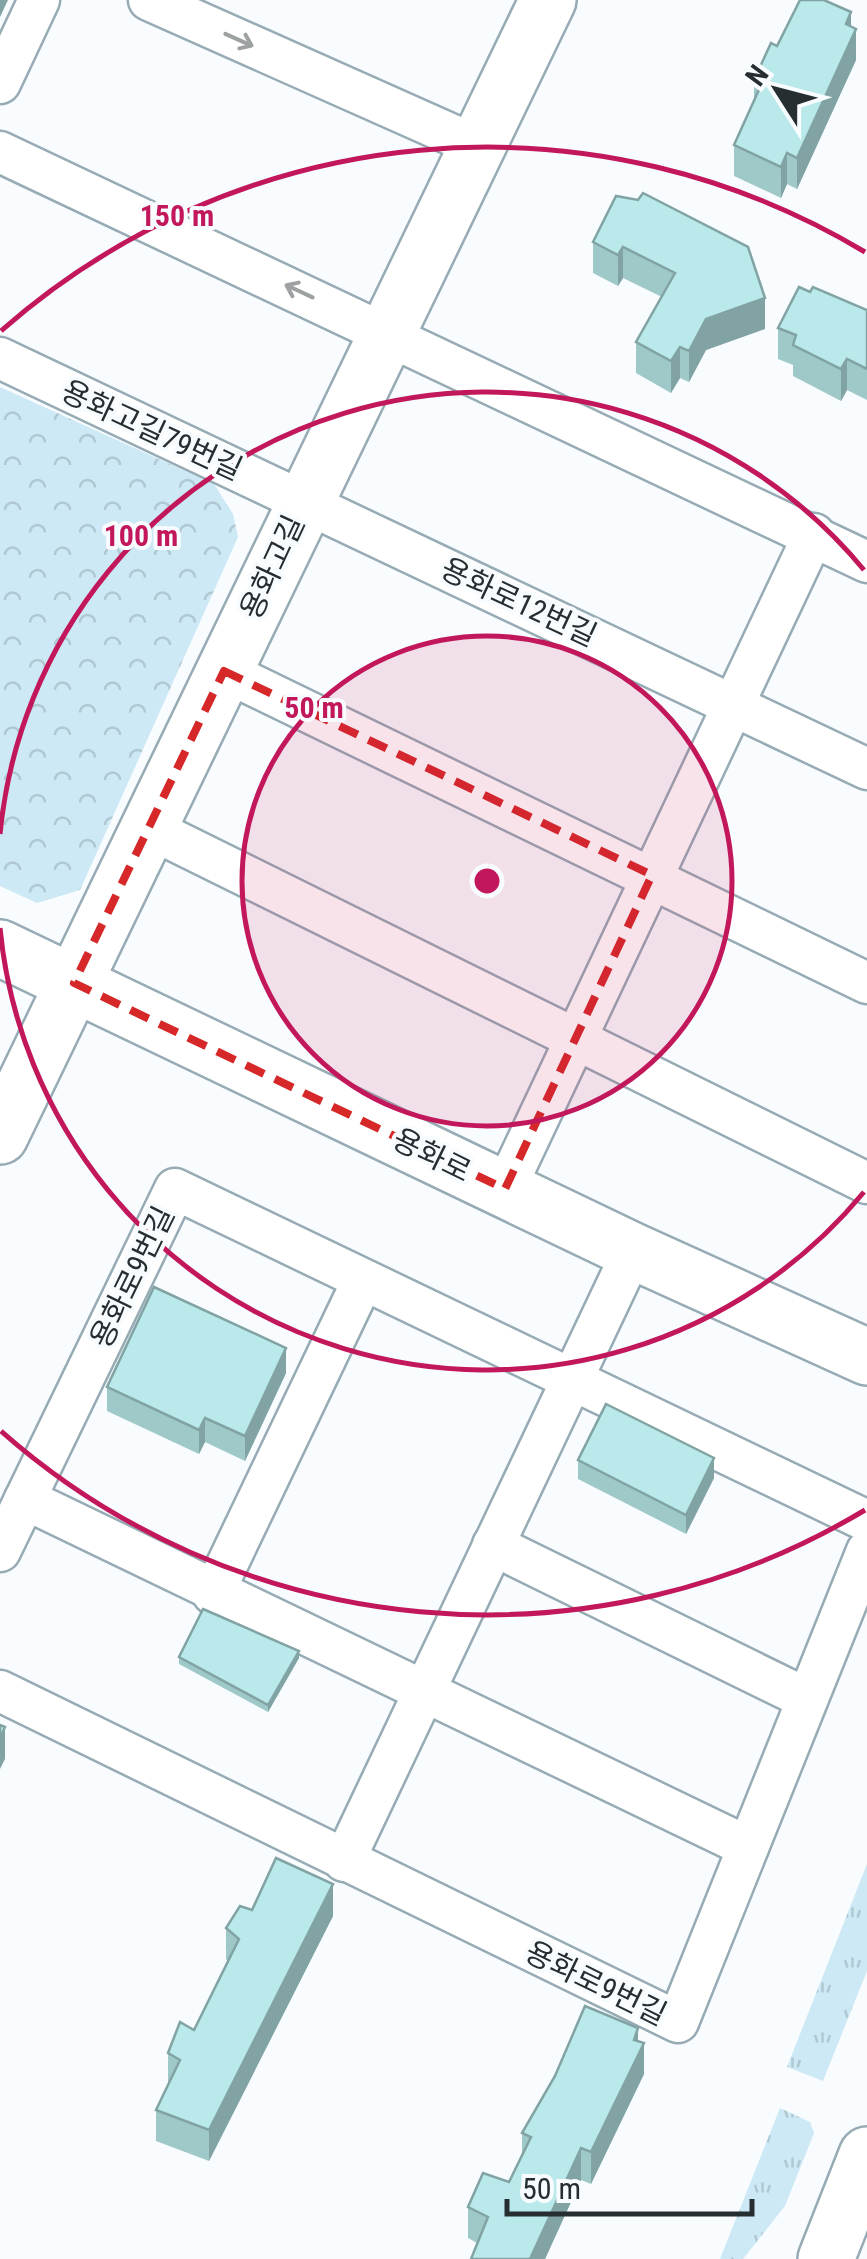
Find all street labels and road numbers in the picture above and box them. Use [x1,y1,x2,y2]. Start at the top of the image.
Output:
street label: 용화고길79번길 [56,373,248,487]
street label: 용화고길 [233,510,311,624]
street label: 용화로12번길 [436,551,602,653]
street label: 용화로 [387,1121,477,1189]
street label: 용화로9번길 [83,1201,181,1353]
street label: 용화로9번길 [520,1934,672,2032]

